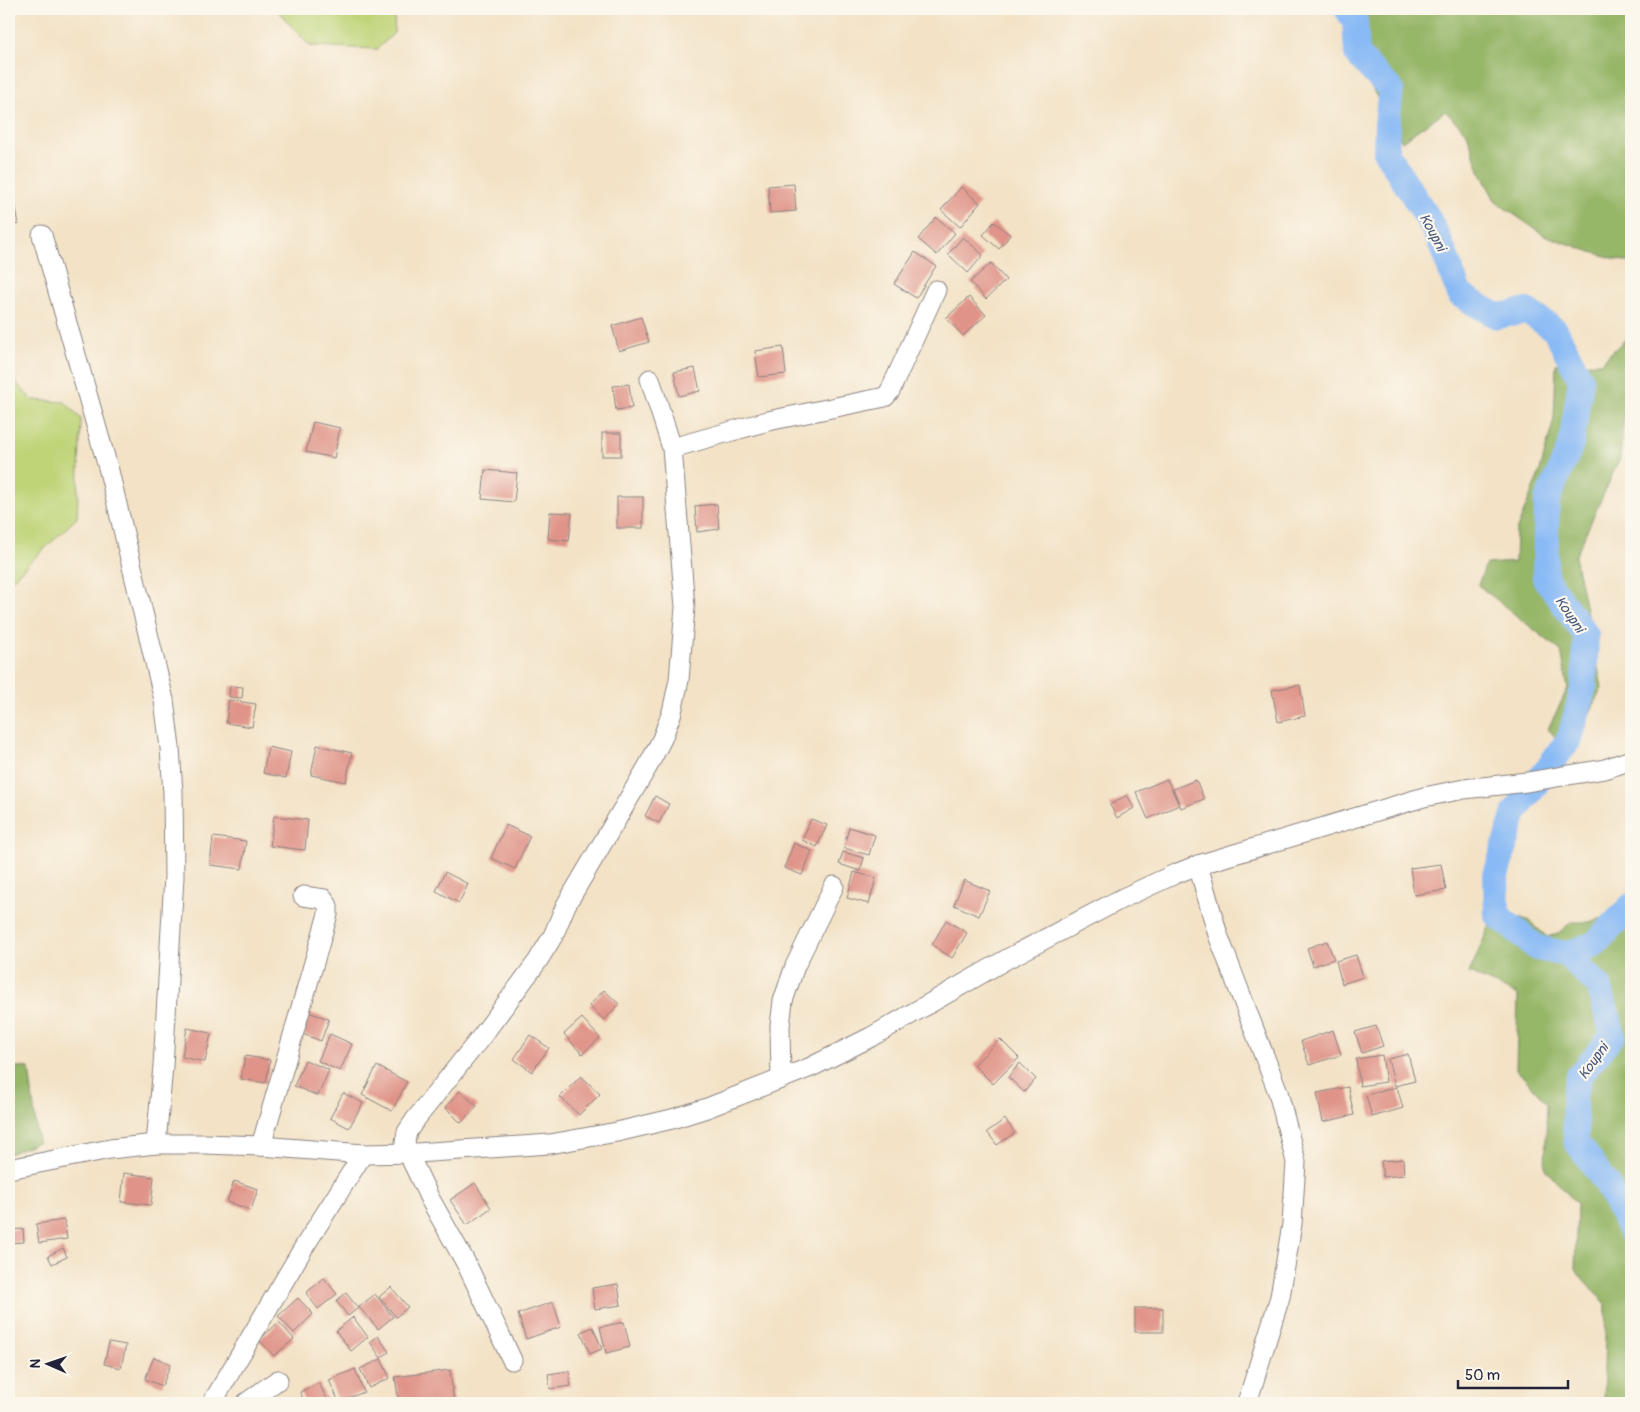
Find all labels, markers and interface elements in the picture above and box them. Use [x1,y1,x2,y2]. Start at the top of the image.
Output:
water label: Koupni [1416,211,1451,256]
water label: Koupni [1551,593,1589,638]
water label: Koupni [1575,1038,1614,1082]
north arrow [22,1340,72,1390]
scale bar [1458,1357,1568,1389]
text: N [27,1359,44,1369]
text: 50 m [1465,1366,1500,1385]

